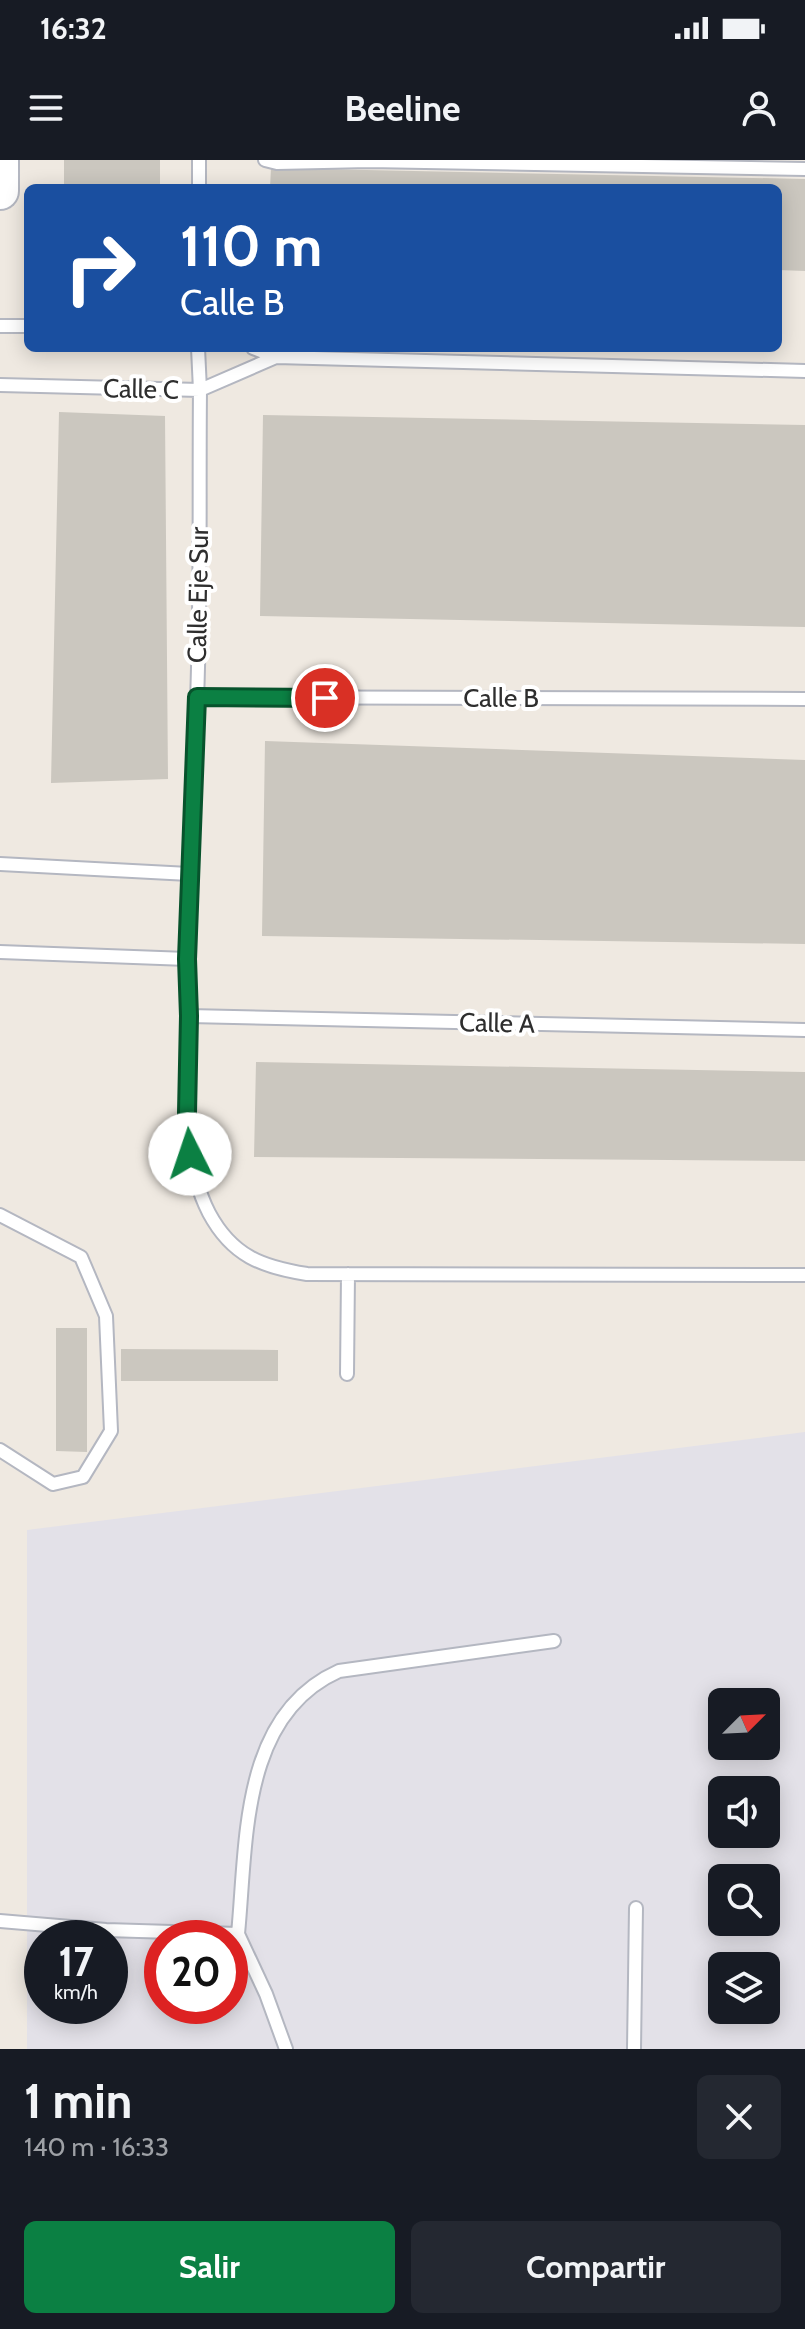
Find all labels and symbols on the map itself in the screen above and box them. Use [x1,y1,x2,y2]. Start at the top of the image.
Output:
street label: Calle C [103,372,179,406]
street label: Calle Eje Sur [181,526,215,663]
pin [291,664,359,732]
street label: Calle B [463,682,539,714]
street label: Calle A [459,1006,535,1040]
position arrow [148,1112,232,1196]
north arrow [708,1688,780,1760]
speed limit sign: 20 [144,1920,248,2024]

